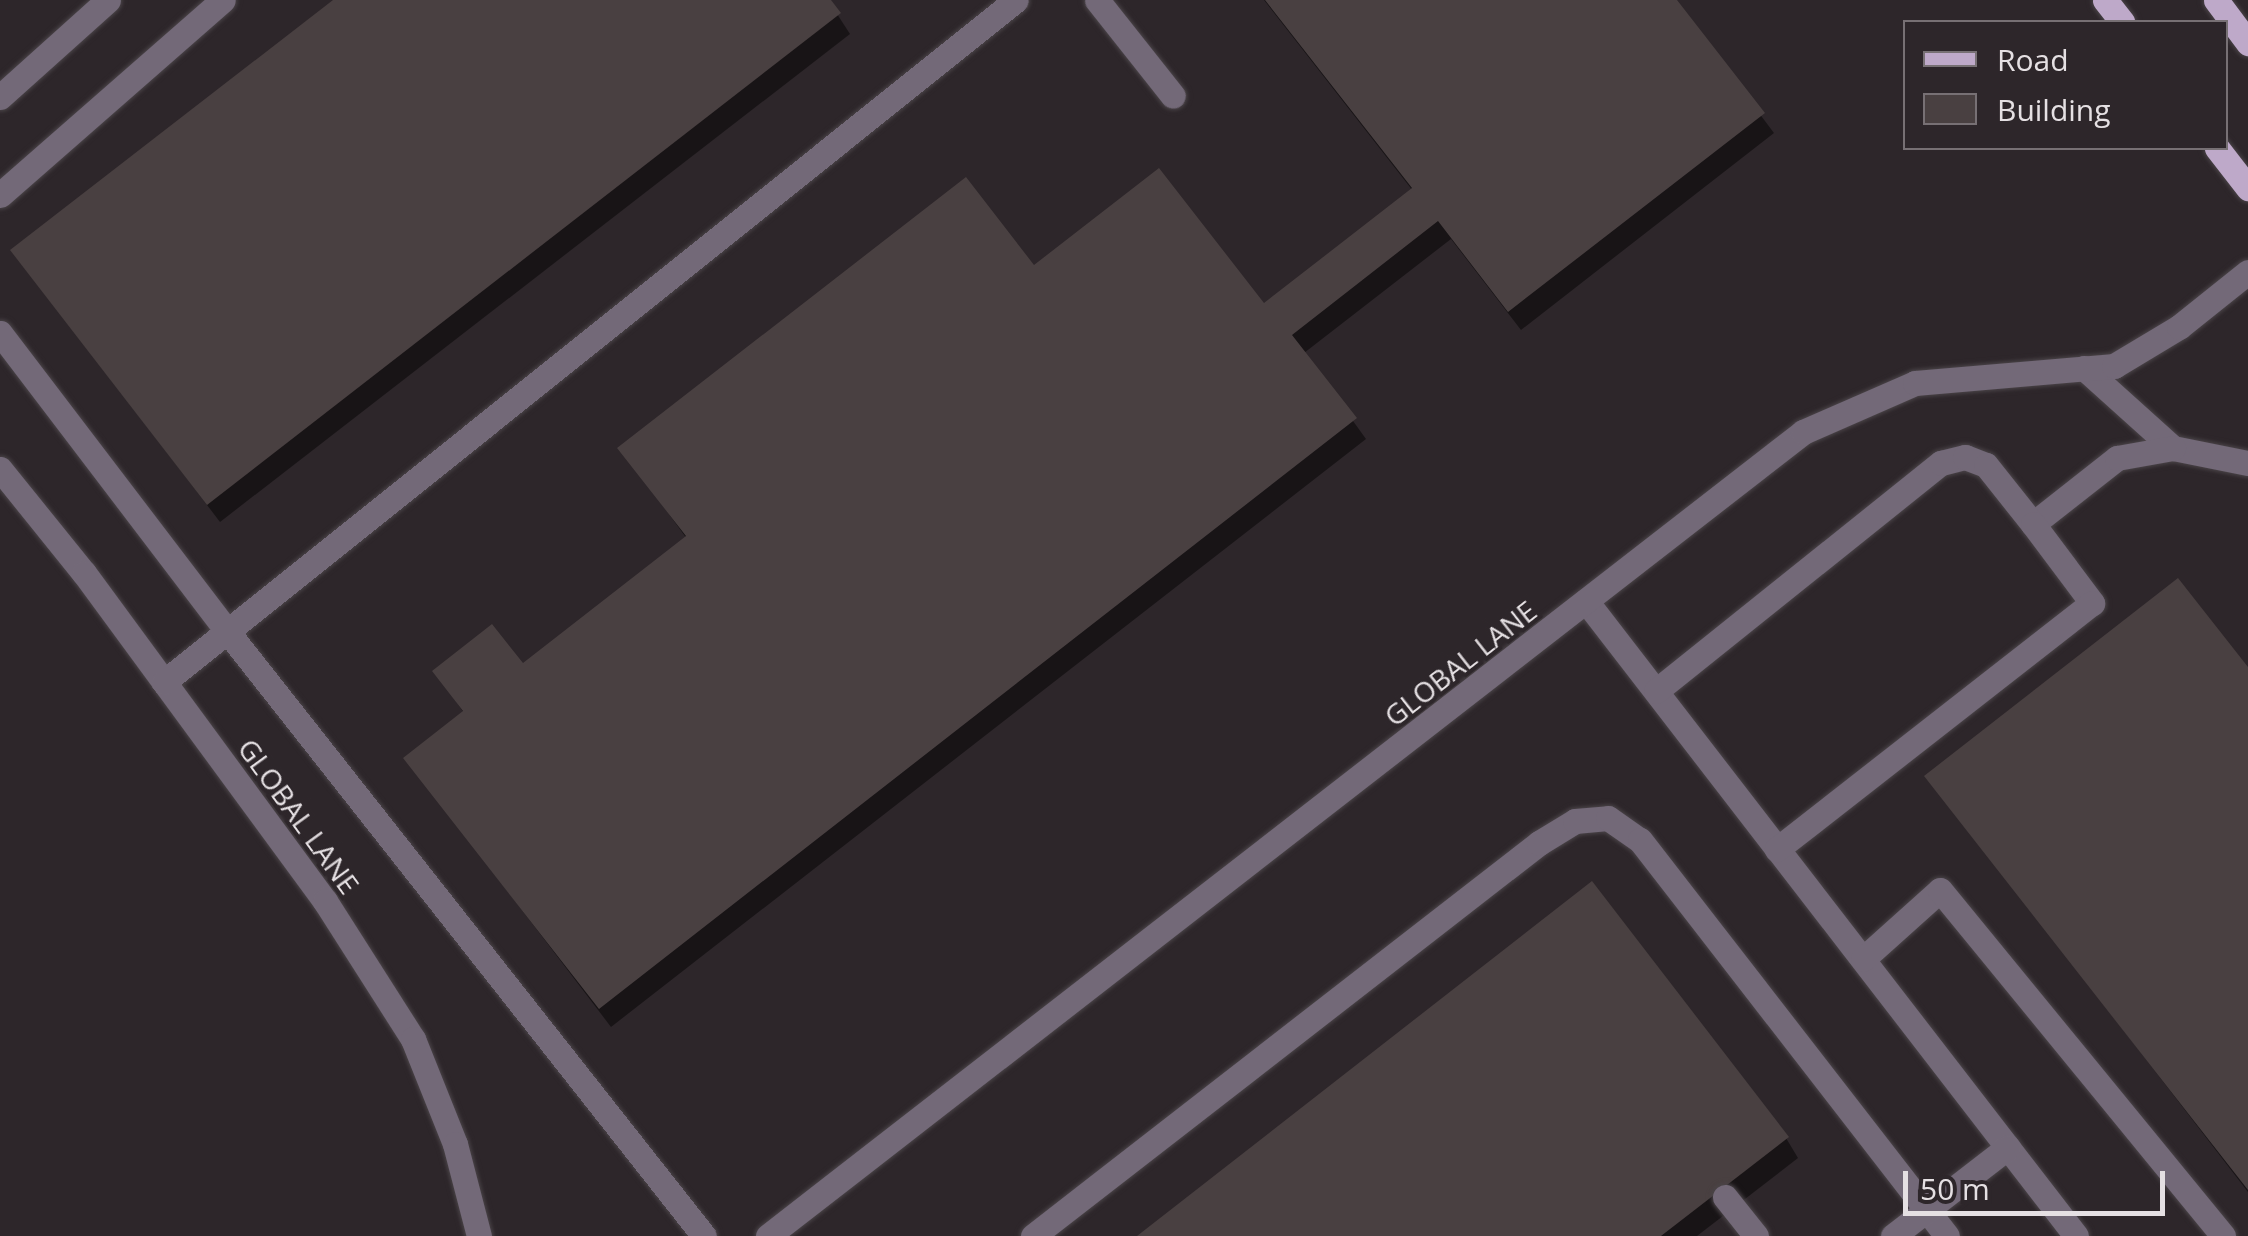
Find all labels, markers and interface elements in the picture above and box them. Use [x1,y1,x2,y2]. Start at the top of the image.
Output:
legend [1903,20,2228,150]
text: Road [1997,39,2069,80]
text: Building [1997,89,2111,130]
street label: GLOBAL LANE [1377,593,1543,733]
street label: GLOBAL LANE [232,732,366,900]
scale bar [1908,1151,2170,1213]
text: 50 m [1920,1168,1990,1209]

